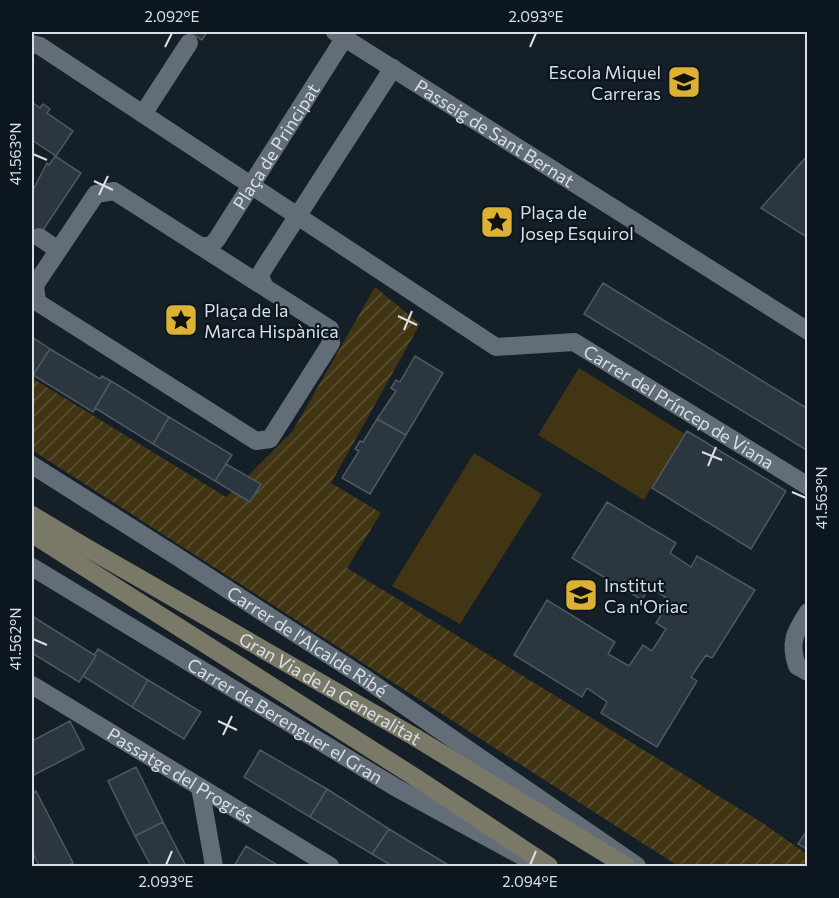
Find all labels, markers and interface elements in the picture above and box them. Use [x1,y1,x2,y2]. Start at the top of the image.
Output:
text: 2.092°E [145,7,200,25]
text: 2.093°E [509,7,564,25]
place label: Escola Miquel Carreras [549,61,661,104]
school or university icon: Escola Miquel Carreras [666,64,702,100]
street label: Passeig de Sant Bernat [411,74,579,192]
street label: Plaça de Principat [228,79,324,213]
text: 41.563°N [6,122,24,186]
place label: Plaça de Josep Esquirol [520,201,634,244]
place icon: Plaça de Josep Esquirol [479,204,515,240]
place label: Plaça de la Marca Hispànica [204,299,339,342]
place icon: Plaça de la Marca Hispànica [163,302,199,338]
street label: Carrer del Príncep de Viana [580,340,778,473]
text: 41.563°N [812,466,830,530]
place label: Institut Ca n'Oriac [604,574,688,617]
school or university icon: Institut Ca n'Oriac [563,577,599,613]
street label: Carrer de l'Alcalde Ribé [223,581,392,702]
text: 41.562°N [6,608,24,671]
street label: Gran Via de la Generalitat [235,627,425,749]
street label: Carrer de Berenguer el Gran [183,653,387,788]
street label: Passatge del Progrés [103,722,258,828]
text: 2.093°E [139,872,194,890]
text: 2.094°E [502,872,558,890]

